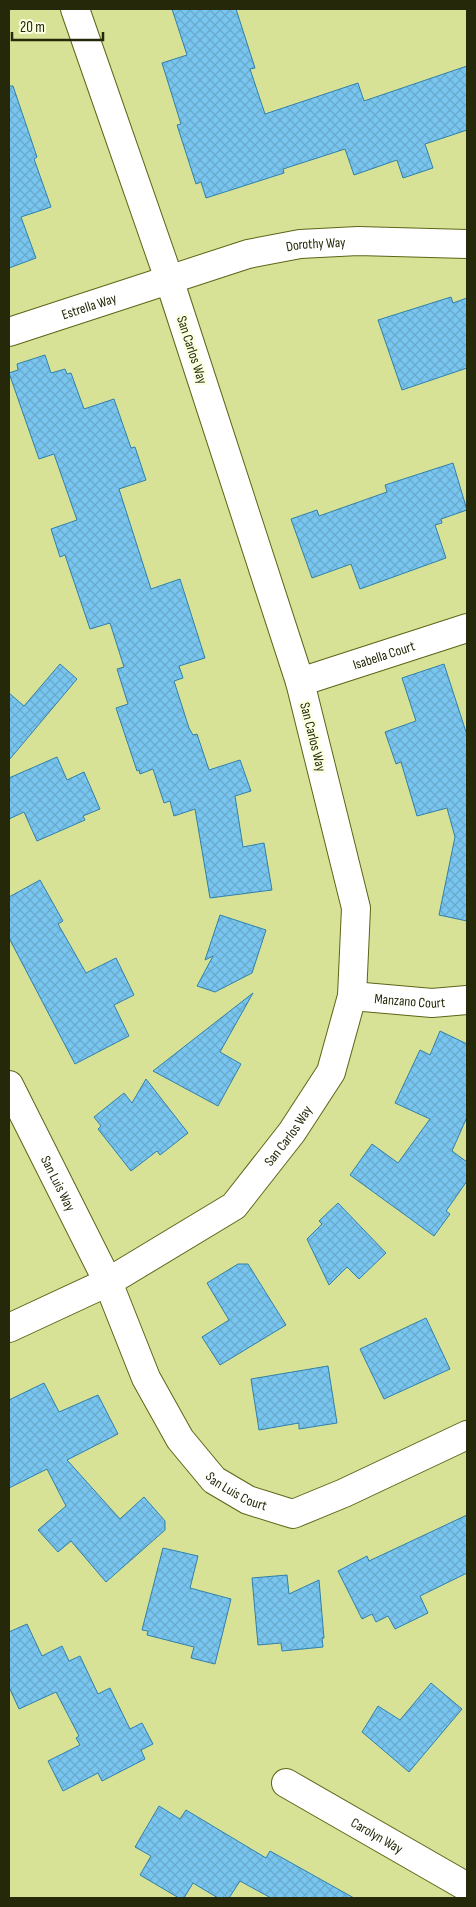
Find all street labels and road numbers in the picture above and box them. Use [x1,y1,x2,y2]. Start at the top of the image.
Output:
street label: Dorothy Way [284,233,346,255]
street label: Estrella Way [59,289,119,323]
street label: San Carlos Way [173,314,211,387]
street label: Isabella Court [351,637,417,673]
street label: San Carlos Way [296,701,330,774]
street label: Manzano Court [374,989,446,1012]
street label: San Carlos Way [260,1102,316,1169]
street label: San Luis Way [37,1153,80,1214]
street label: San Luis Court [202,1468,269,1514]
street label: Carolyn Way [348,1814,407,1857]

